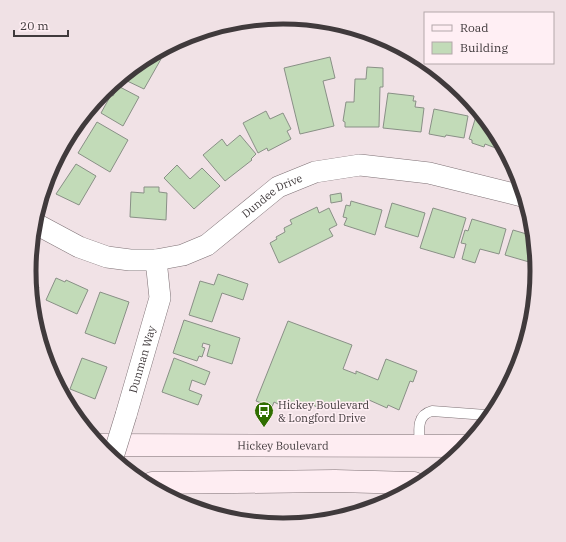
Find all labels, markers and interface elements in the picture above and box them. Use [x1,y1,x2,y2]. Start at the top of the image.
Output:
scale bar [14,12,68,38]
legend [424,12,554,64]
text: 20 m [20,18,49,33]
text: Road [460,20,489,35]
text: Building [460,40,508,55]
street label: Dundee Drive [239,171,304,221]
street label: Dunman Way [126,324,159,395]
place label: Hickey Boulevard & Longford Drive [278,398,370,425]
bus stop icon: Hickey Boulevard & Longford Drive [253,400,275,428]
street label: Hickey Boulevard [237,438,329,453]

